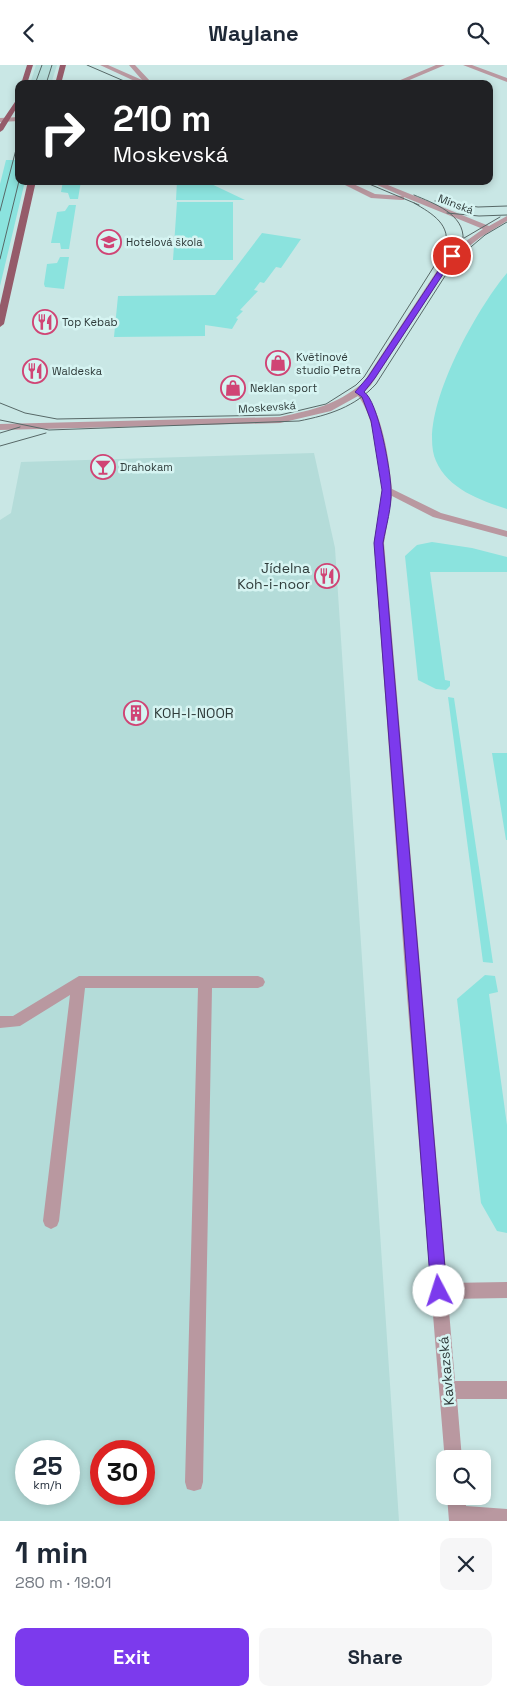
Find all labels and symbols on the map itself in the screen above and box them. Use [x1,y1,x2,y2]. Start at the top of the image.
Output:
street label: Minská [436,191,476,217]
school or university icon: Hotelová škola [96,229,122,255]
place label: Hotelová škola [126,235,203,249]
pin [431,235,473,277]
restaurant icon: Top Kebab [32,309,58,335]
place label: Top Kebab [62,315,118,329]
shop icon: Květinové studio Petra [265,350,291,376]
place label: Květinové studio Petra [296,350,362,377]
restaurant icon: Waldeska [22,358,48,384]
place label: Waldeska [52,364,103,378]
shop icon: Neklan sport [220,375,246,401]
place label: Neklan sport [250,381,317,395]
street label: Moskevská [238,398,297,416]
bar icon: Drahokam [90,454,116,480]
place label: Drahokam [120,460,173,474]
place label: Jídelna Koh-i-noor [237,559,310,593]
restaurant icon: Jídelna Koh-i-noor [314,563,340,589]
building icon: KOH-I-NOOR [123,700,149,726]
place label: KOH-I-NOOR [154,704,234,722]
position arrow [412,1264,464,1316]
street label: Kavkazská [434,1336,458,1406]
speed limit sign: 30 [90,1440,155,1505]

